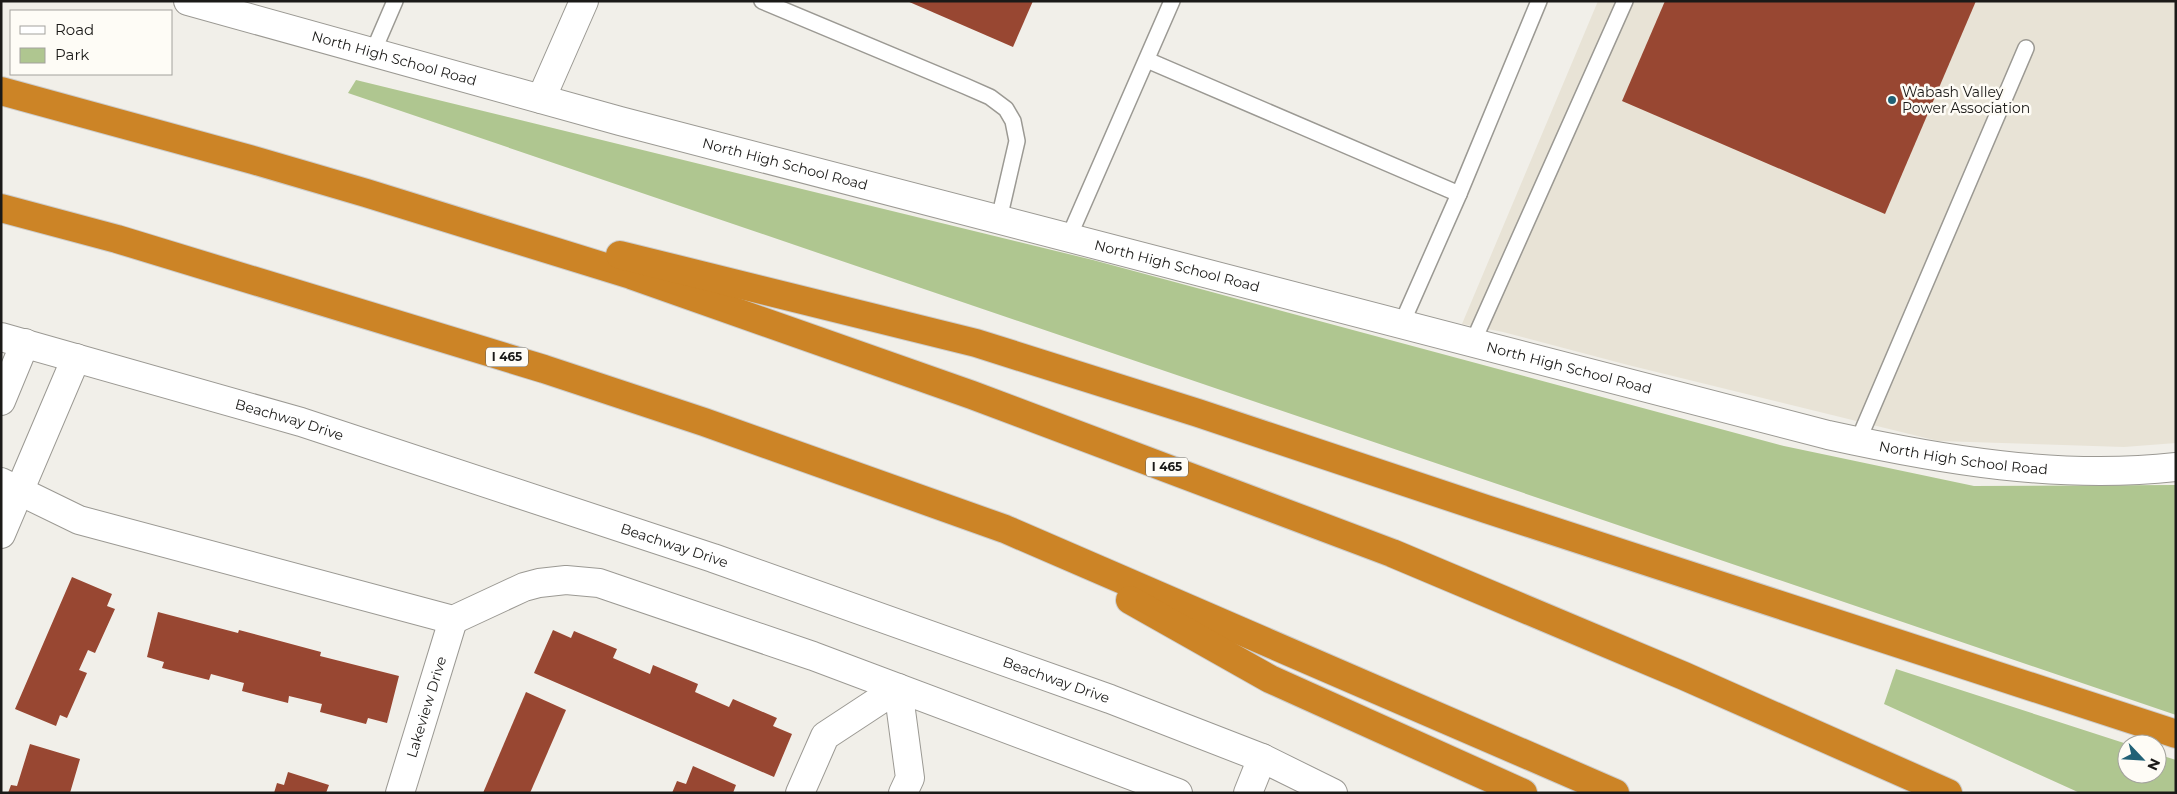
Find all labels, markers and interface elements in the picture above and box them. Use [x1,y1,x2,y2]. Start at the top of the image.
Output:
legend [10,10,172,75]
text: Road [55,20,94,39]
street label: North High School Road [310,27,479,90]
text: Park [55,45,89,64]
place label: Wabash Valley Power Association [1902,83,2030,117]
marker: Wabash Valley Power Association [1886,94,1898,106]
street label: North High School Road [701,134,870,194]
street label: North High School Road [1092,236,1262,296]
street label: North High School Road [1484,338,1654,398]
road number: I 465 [486,348,528,367]
street label: Beachway Drive [233,395,346,444]
street label: North High School Road [1878,437,2048,478]
road number: I 465 [1146,458,1188,477]
street label: Beachway Drive [618,519,731,572]
street label: Beachway Drive [1000,653,1112,707]
street label: Lakeview Drive [402,654,450,760]
north arrow [2117,734,2167,784]
text: N [2143,756,2164,773]

